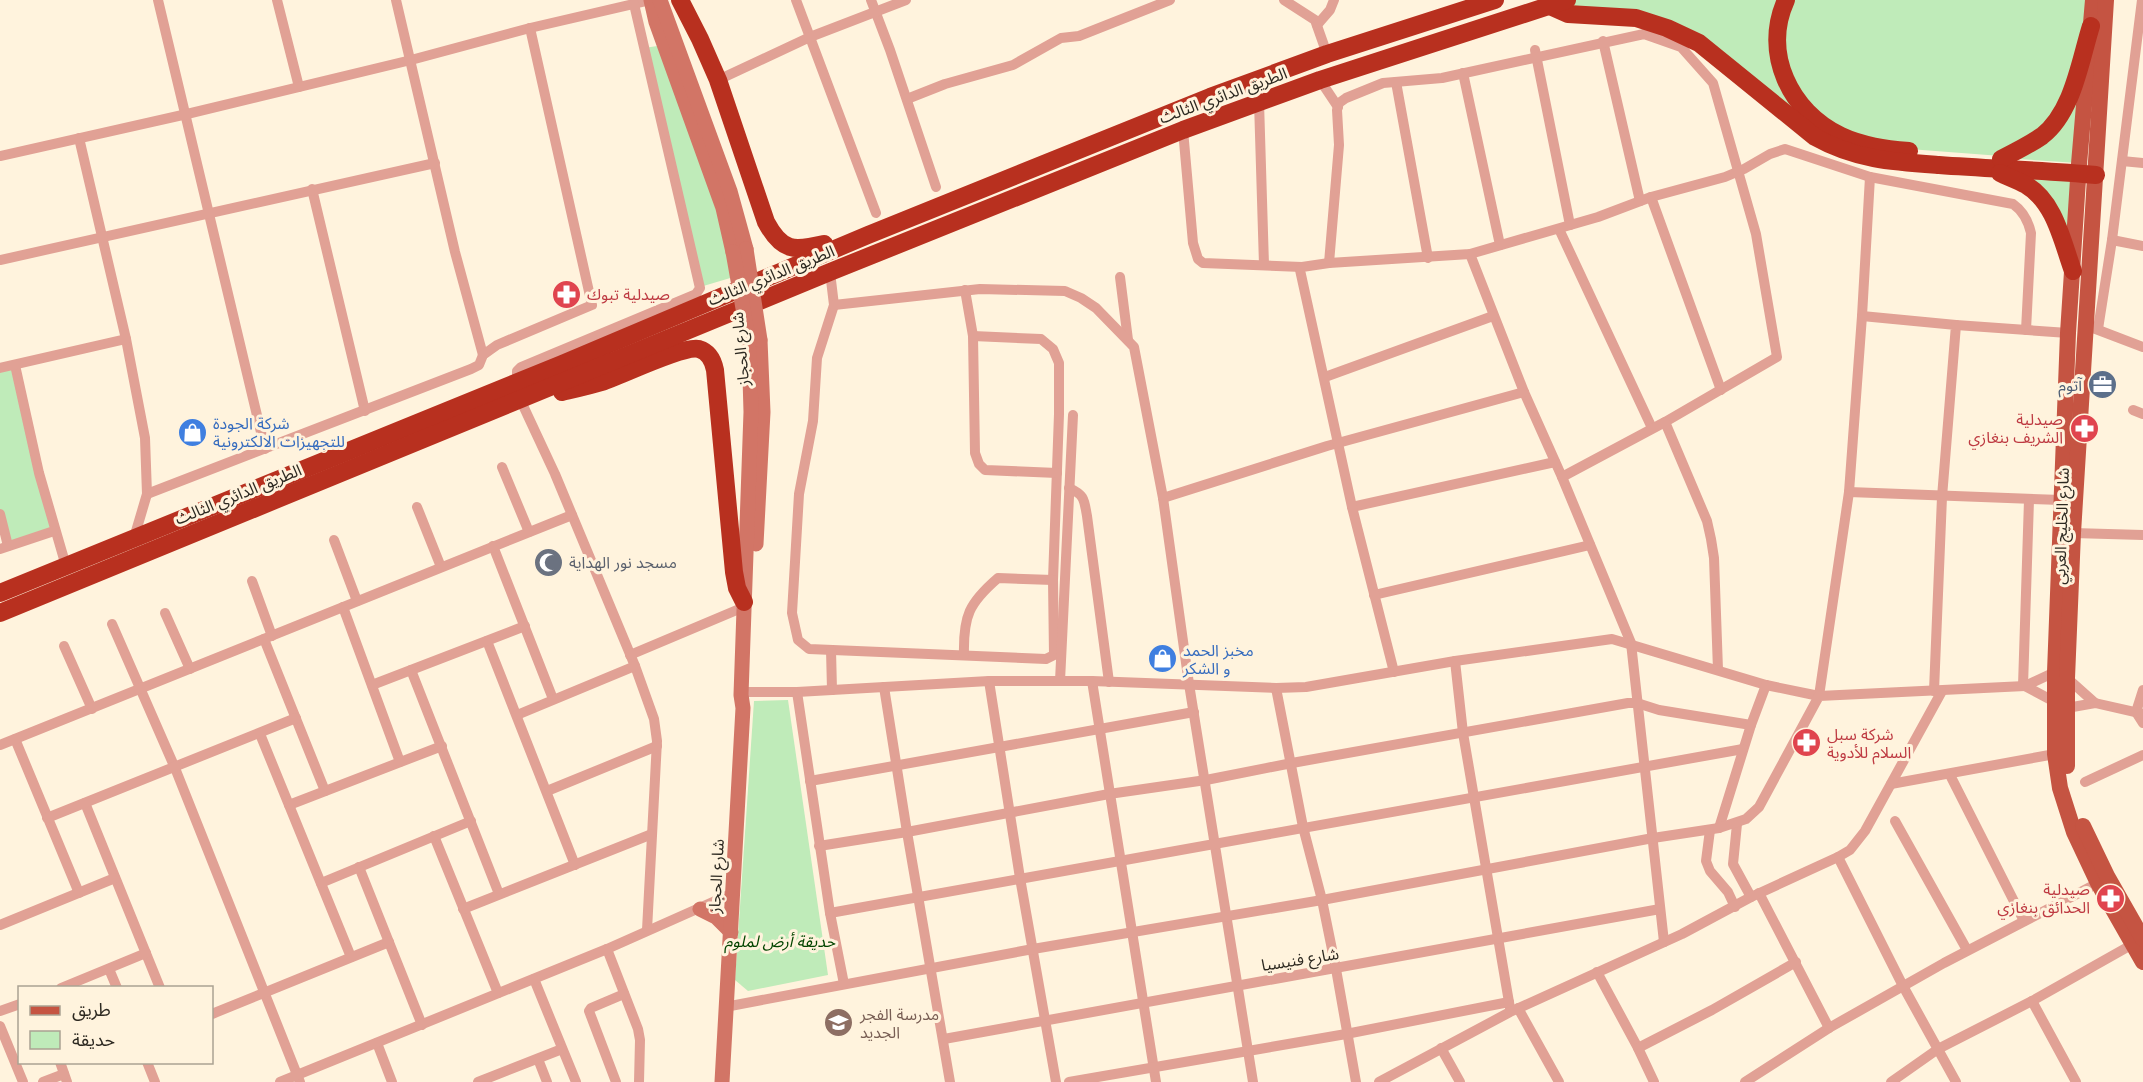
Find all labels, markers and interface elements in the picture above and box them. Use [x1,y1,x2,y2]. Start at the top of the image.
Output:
street label: الطريق الدائري الثالث [1156,63,1291,130]
street label: الطريق الدائري الثالث [705,241,838,312]
pharmacy icon: صيدلية تبوك [550,278,582,310]
place label: صيدلية تبوك [587,284,670,304]
street label: شارع الحجاز [727,311,756,388]
office icon: آتوم [2087,369,2119,401]
place label: آتوم [2058,375,2083,398]
place label: صيدلية الشريف بنغازي [1968,409,2063,450]
pharmacy icon: صيدلية الشريف بنغازي [2068,412,2100,444]
place label: شركة الجودة للتجهيزات الالكترونية [213,413,345,451]
shop icon: شركة الجودة للتجهيزات الالكترونية [176,416,208,448]
street label: الطريق الدائري الثالث [172,460,305,531]
street label: شارع الخليج العربي [2049,467,2076,585]
mosque icon: مسجد نور الهداية [532,546,564,578]
place label: مسجد نور الهداية [569,552,677,572]
place label: مخبز الحمد و الشكر [1182,640,1254,678]
shop icon: مخبز الحمد و الشكر [1146,643,1178,675]
place label: شركة سبل السلام للأدوية [1827,724,1911,765]
pharmacy icon: شركة سبل السلام للأدوية [1790,727,1822,759]
street label: شارع الحجاز [704,838,731,915]
place label: صيدلية الحدائق بنغازي [1997,879,2090,920]
pharmacy icon: صيدلية الحدائق بنغازي [2095,882,2127,914]
park label: حديقة أرض لملوم [724,931,836,954]
street label: شارع فنيسيا [1260,943,1341,978]
legend [18,986,213,1064]
text: طريق [72,998,111,1021]
place label: مدرسة الفجر الجديد [859,1004,939,1042]
school or university icon: مدرسة الفجر الجديد [823,1007,855,1039]
text: حديقة [72,1028,115,1051]

